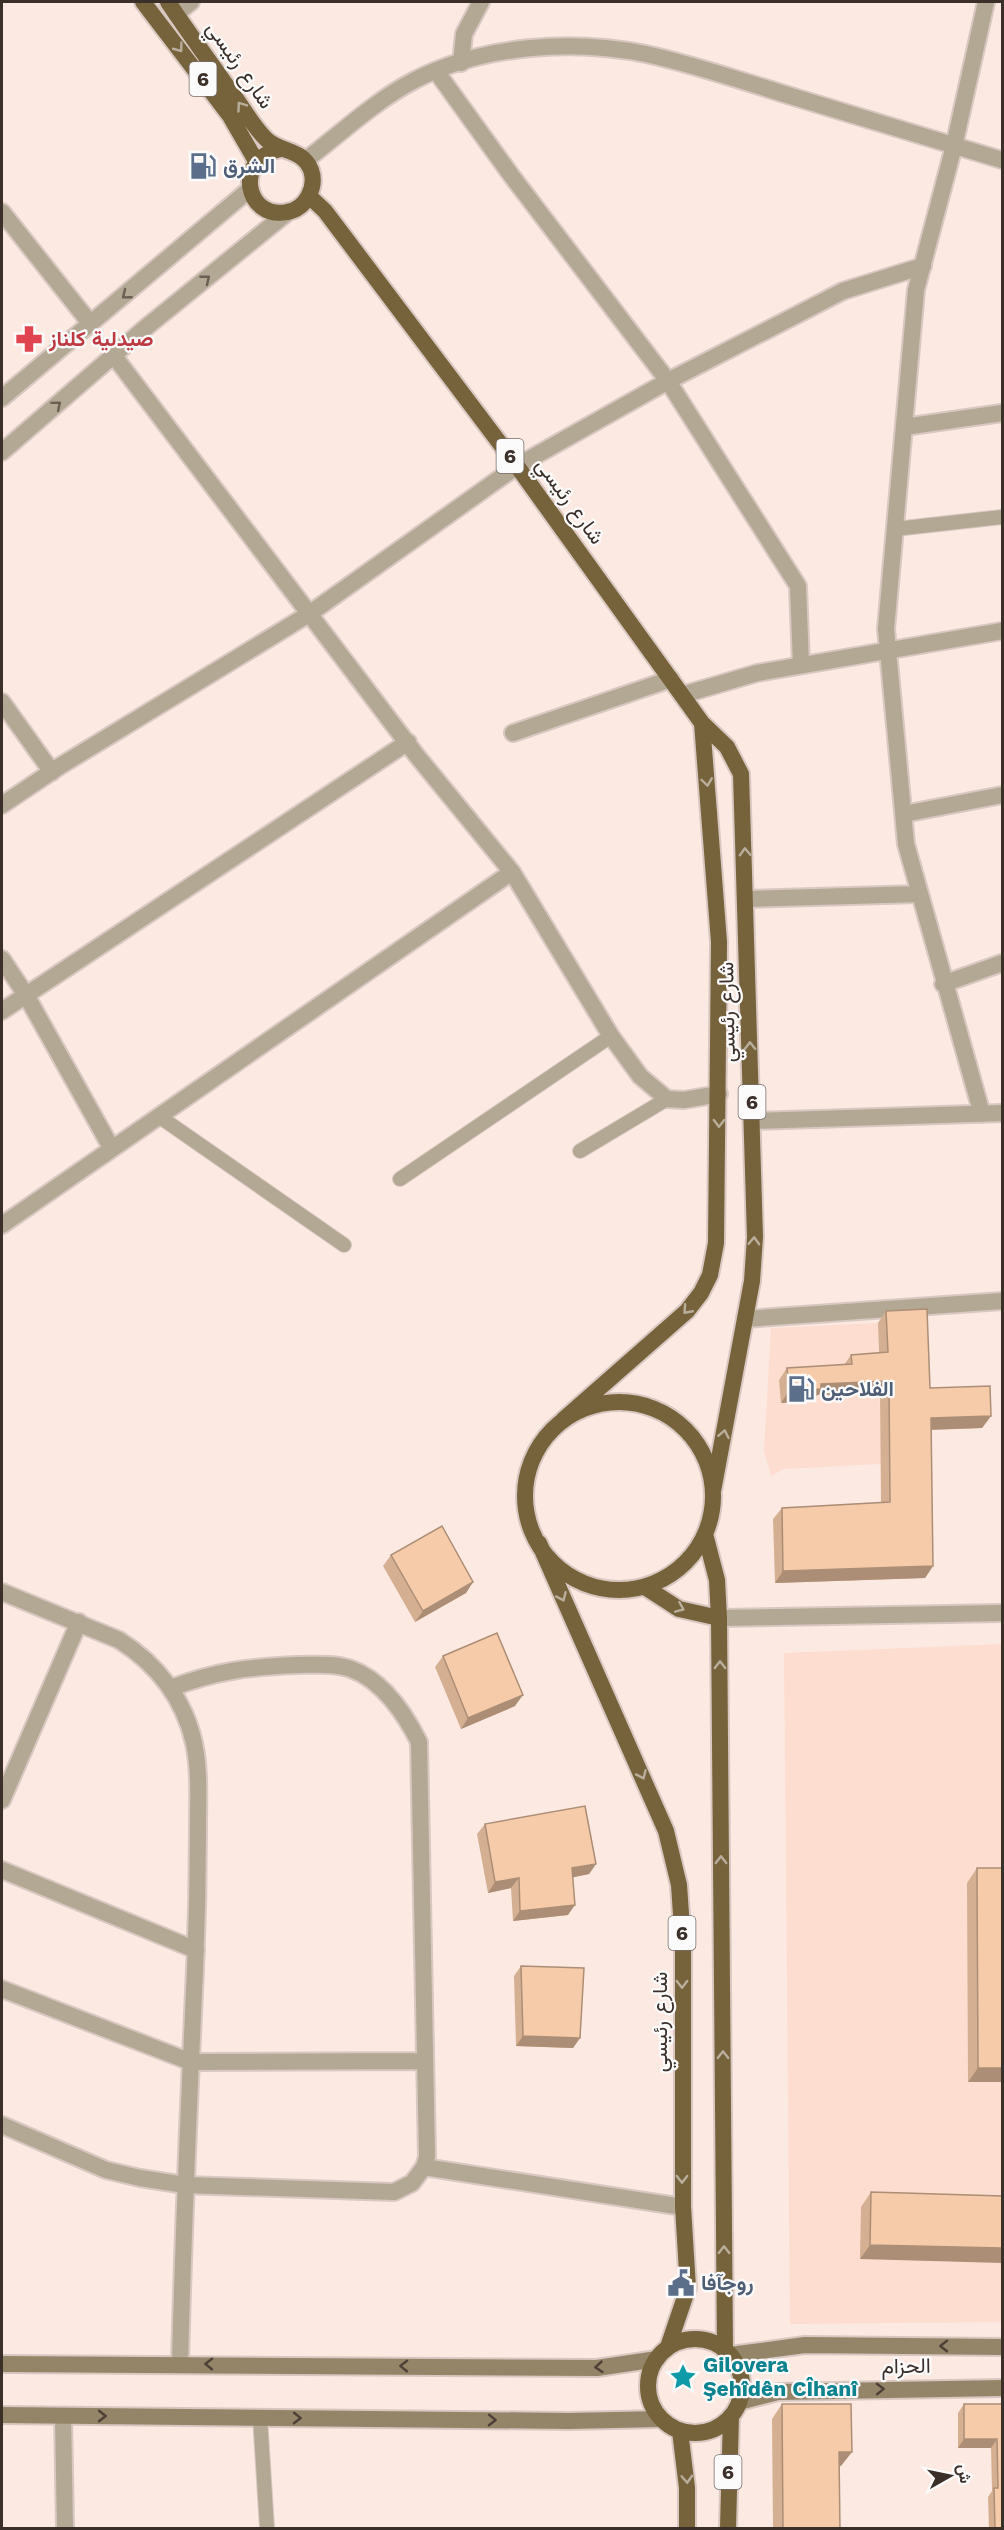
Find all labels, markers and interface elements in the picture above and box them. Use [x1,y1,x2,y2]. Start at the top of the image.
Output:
street label: شارع رئيسي [197,16,279,116]
one-way arrow [171,41,182,52]
road number: 6 [190,62,216,96]
one-way arrow [238,102,249,113]
fuel station icon: الشرق [188,151,218,181]
place label: الشرق [223,153,275,179]
one-way arrow [199,275,210,286]
one-way arrow [122,287,133,298]
pharmacy icon: صيدلية كلناز [14,324,44,354]
place label: صيدلية كلناز [48,326,154,352]
one-way arrow [50,401,61,412]
road number: 6 [496,439,524,473]
street label: شارع رئيسي [527,453,610,552]
one-way arrow [701,777,713,786]
one-way arrow [738,847,751,856]
street label: شارع رئيسي [713,961,745,1063]
one-way arrow [744,1042,757,1051]
road number: 6 [738,1085,766,1119]
one-way arrow [713,1119,725,1128]
one-way arrow [748,1237,761,1246]
one-way arrow [683,1303,694,1314]
fuel station icon: الفلاحين [786,1374,816,1404]
place label: الفلاحين [821,1376,894,1401]
one-way arrow [717,1429,730,1439]
one-way arrow [555,1590,567,1601]
one-way arrow [673,1601,684,1613]
one-way arrow [714,1660,726,1669]
one-way arrow [634,1769,646,1780]
one-way arrow [715,1855,727,1864]
road number: 6 [668,1916,696,1950]
street label: شارع رئيسي [647,1972,677,2072]
one-way arrow [676,1980,688,1989]
one-way arrow [717,2050,729,2059]
one-way arrow [676,2175,688,2184]
one-way arrow [718,2245,730,2254]
public building icon: روجآفا [666,2268,696,2298]
place label: روجآفا [701,2270,754,2296]
one-way arrow [940,2340,949,2352]
place label: Gilovera Şehîdên CÎhanî [703,2352,859,2401]
street label: الحزام [881,2353,931,2380]
one-way arrow [204,2358,213,2370]
one-way arrow [399,2360,408,2372]
one-way arrow [594,2360,603,2373]
place icon: Gilovera Şehîdên CÎhanî [668,2362,698,2392]
one-way arrow [876,2383,885,2395]
one-way arrow [97,2410,106,2422]
one-way arrow [292,2412,301,2424]
one-way arrow [487,2414,496,2426]
north arrow [920,2446,980,2506]
road number: 6 [714,2455,742,2489]
text: ش [953,2463,975,2485]
one-way arrow [680,2475,693,2484]

